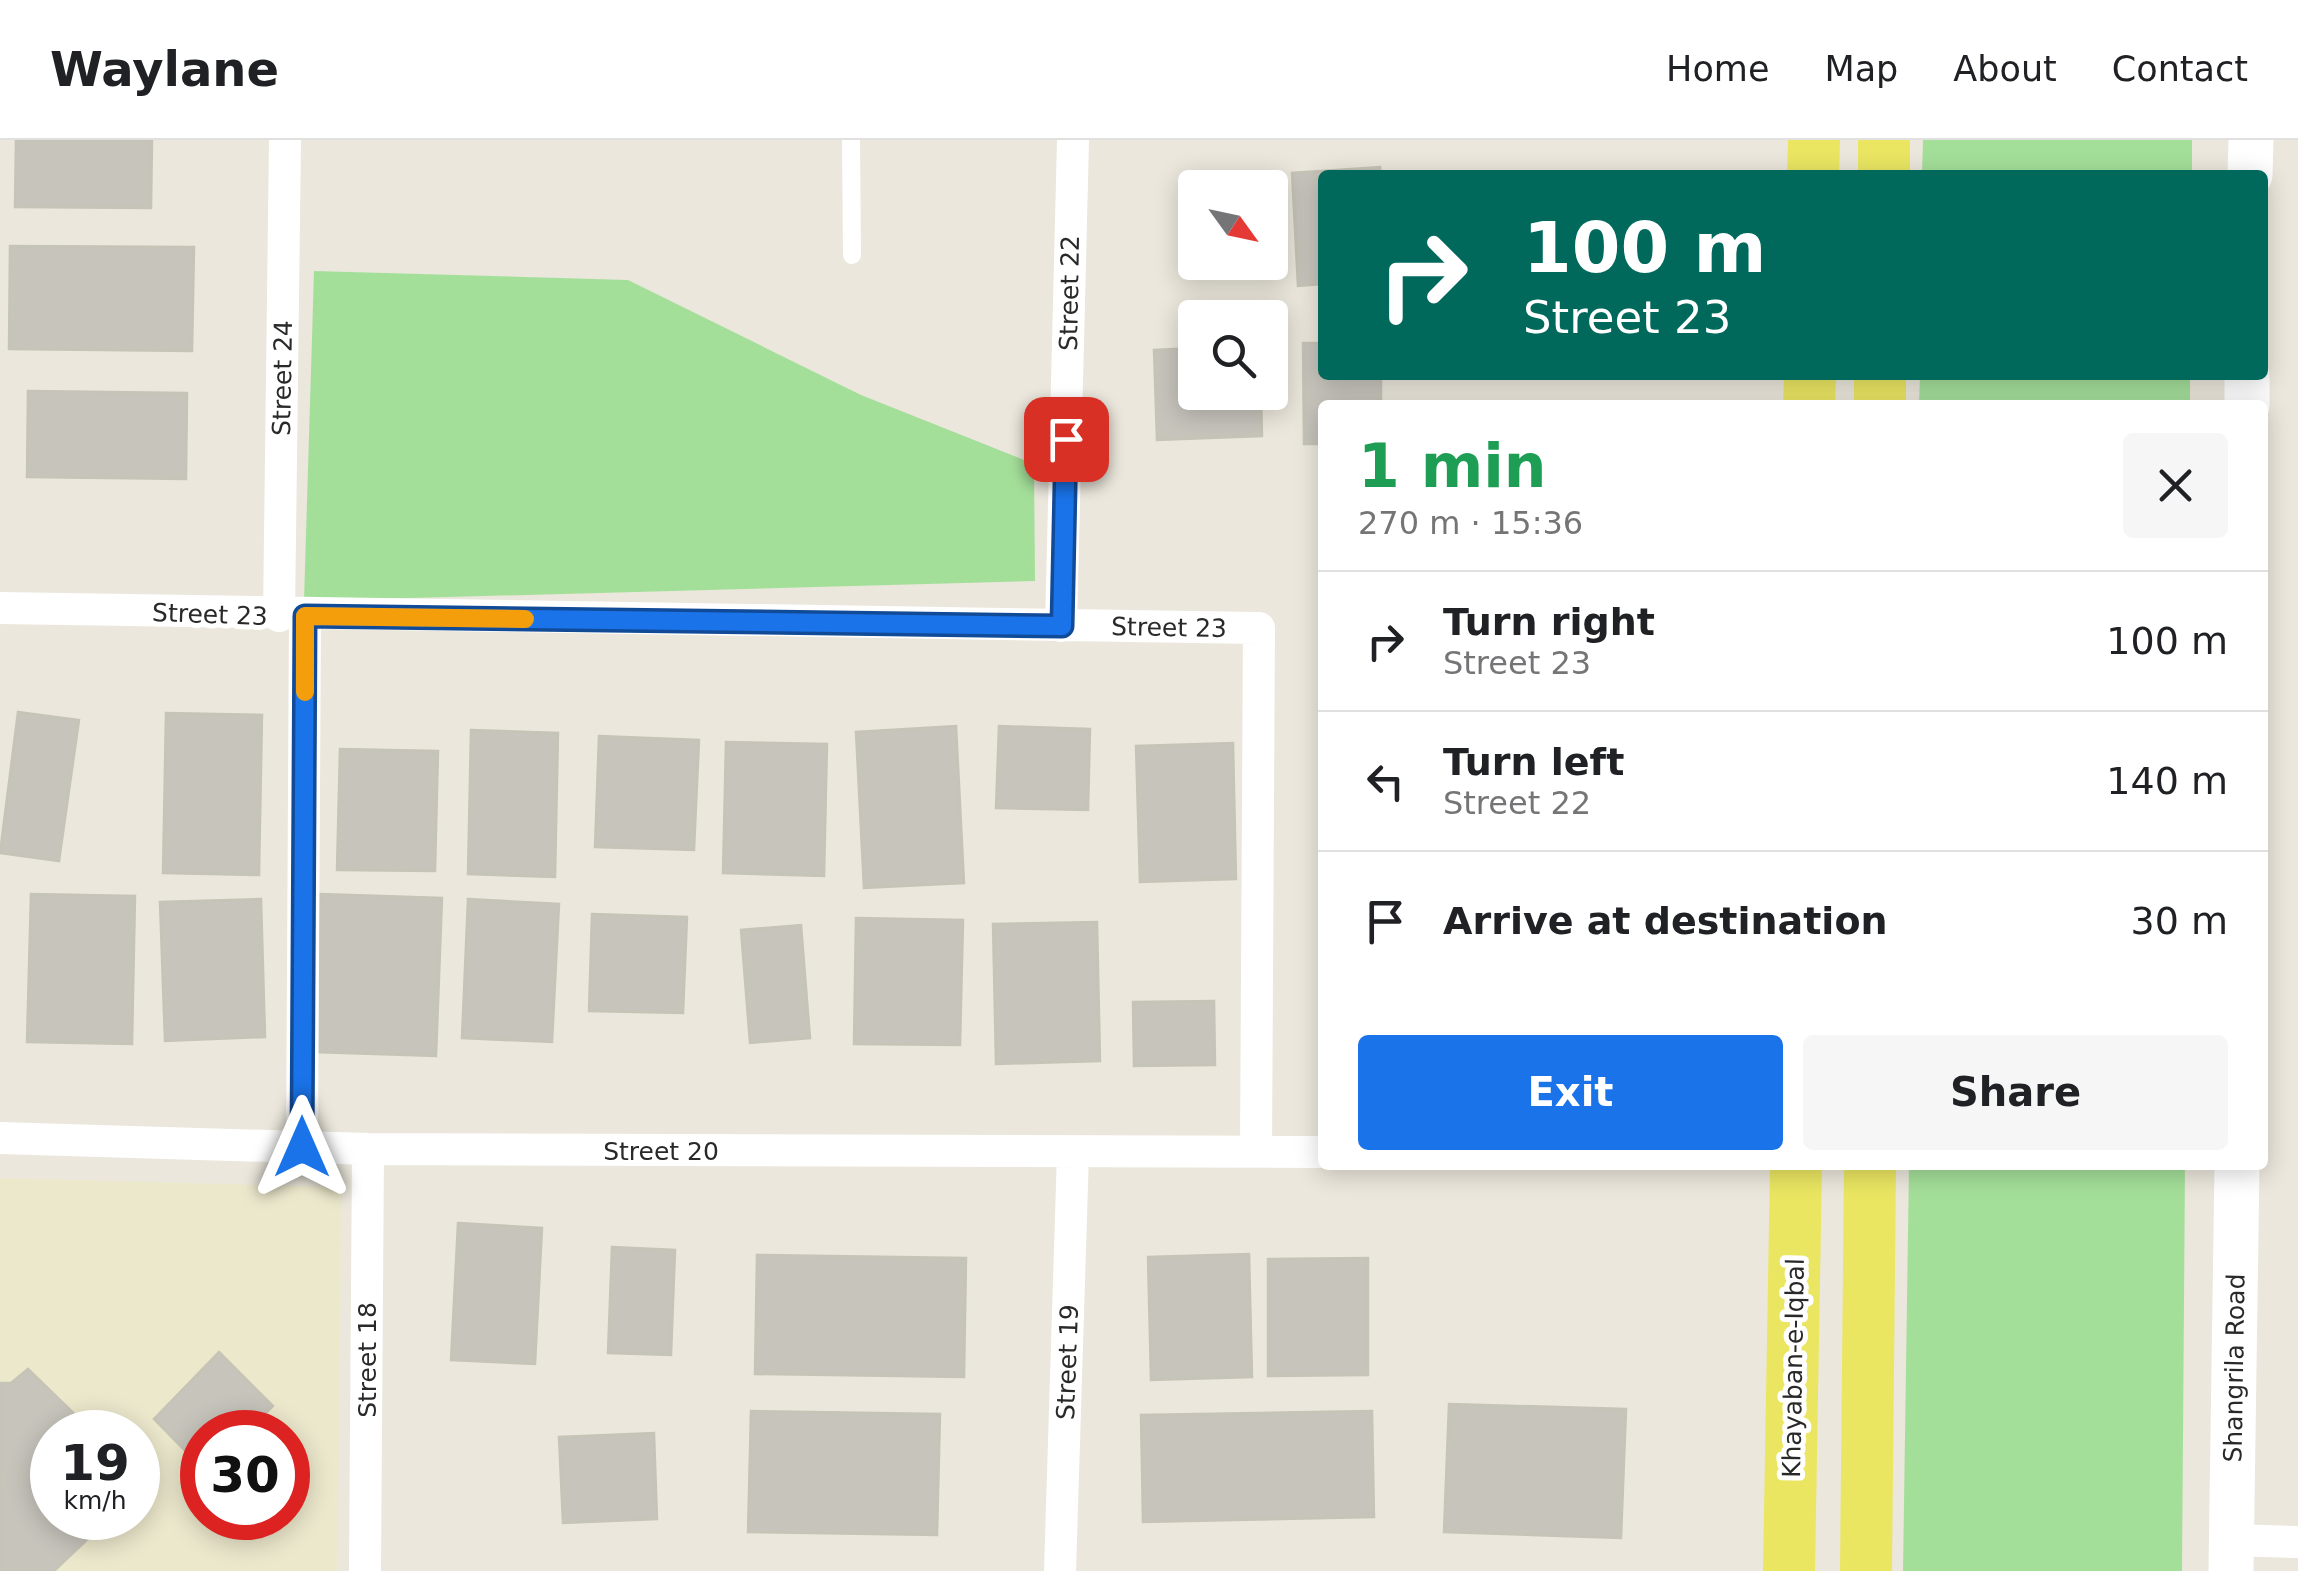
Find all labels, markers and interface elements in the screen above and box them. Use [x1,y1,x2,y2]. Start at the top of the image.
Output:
text: Waylane [50,41,279,97]
text: Home [1666,49,1769,89]
text: Map [1824,49,1898,89]
text: About [1953,49,2057,89]
text: Contact [2112,49,2248,89]
north arrow [1178,170,1288,280]
map controls [1178,170,1288,410]
text: 100 m [1523,207,1766,289]
icon: right [1358,210,1488,340]
street label: Street 22 [1054,235,1085,351]
text: Street 23 [1523,291,1731,344]
button: search [1178,300,1288,410]
street label: Street 24 [267,320,298,436]
pin [1024,397,1109,482]
icon: arrive [1039,412,1094,467]
text: 1 min [1358,431,1546,501]
button: close [2123,433,2228,538]
text: 270 m · 15:36 [1358,504,1583,542]
street label: Street 23 [152,598,268,631]
text: Turn right [1443,600,1655,644]
street label: Street 23 [1111,612,1227,643]
icon: right [1358,614,1413,669]
text: 100 m [2106,619,2228,663]
text: Street 23 [1443,644,1591,682]
text: Turn left [1443,740,1624,784]
icon: left [1358,754,1413,809]
text: 140 m [2106,759,2228,803]
text: Street 22 [1443,784,1591,822]
icon: arrive [1358,894,1413,949]
text: Arrive at destination [1443,899,1888,943]
text: 30 m [2131,899,2228,943]
button: Exit [1358,1035,1783,1150]
button: Share [1803,1035,2228,1150]
position arrow [250,1095,354,1199]
street label: Street 20 [603,1137,719,1166]
street label: Khayaban-e-Iqbal [1777,1258,1810,1478]
street label: Shangrila Road [2218,1273,2251,1463]
street label: Street 18 [353,1302,382,1418]
street label: Street 19 [1051,1304,1084,1420]
speed limit sign: 30 [180,1410,310,1540]
text: 19 [60,1434,130,1492]
text: km/h [63,1486,127,1515]

